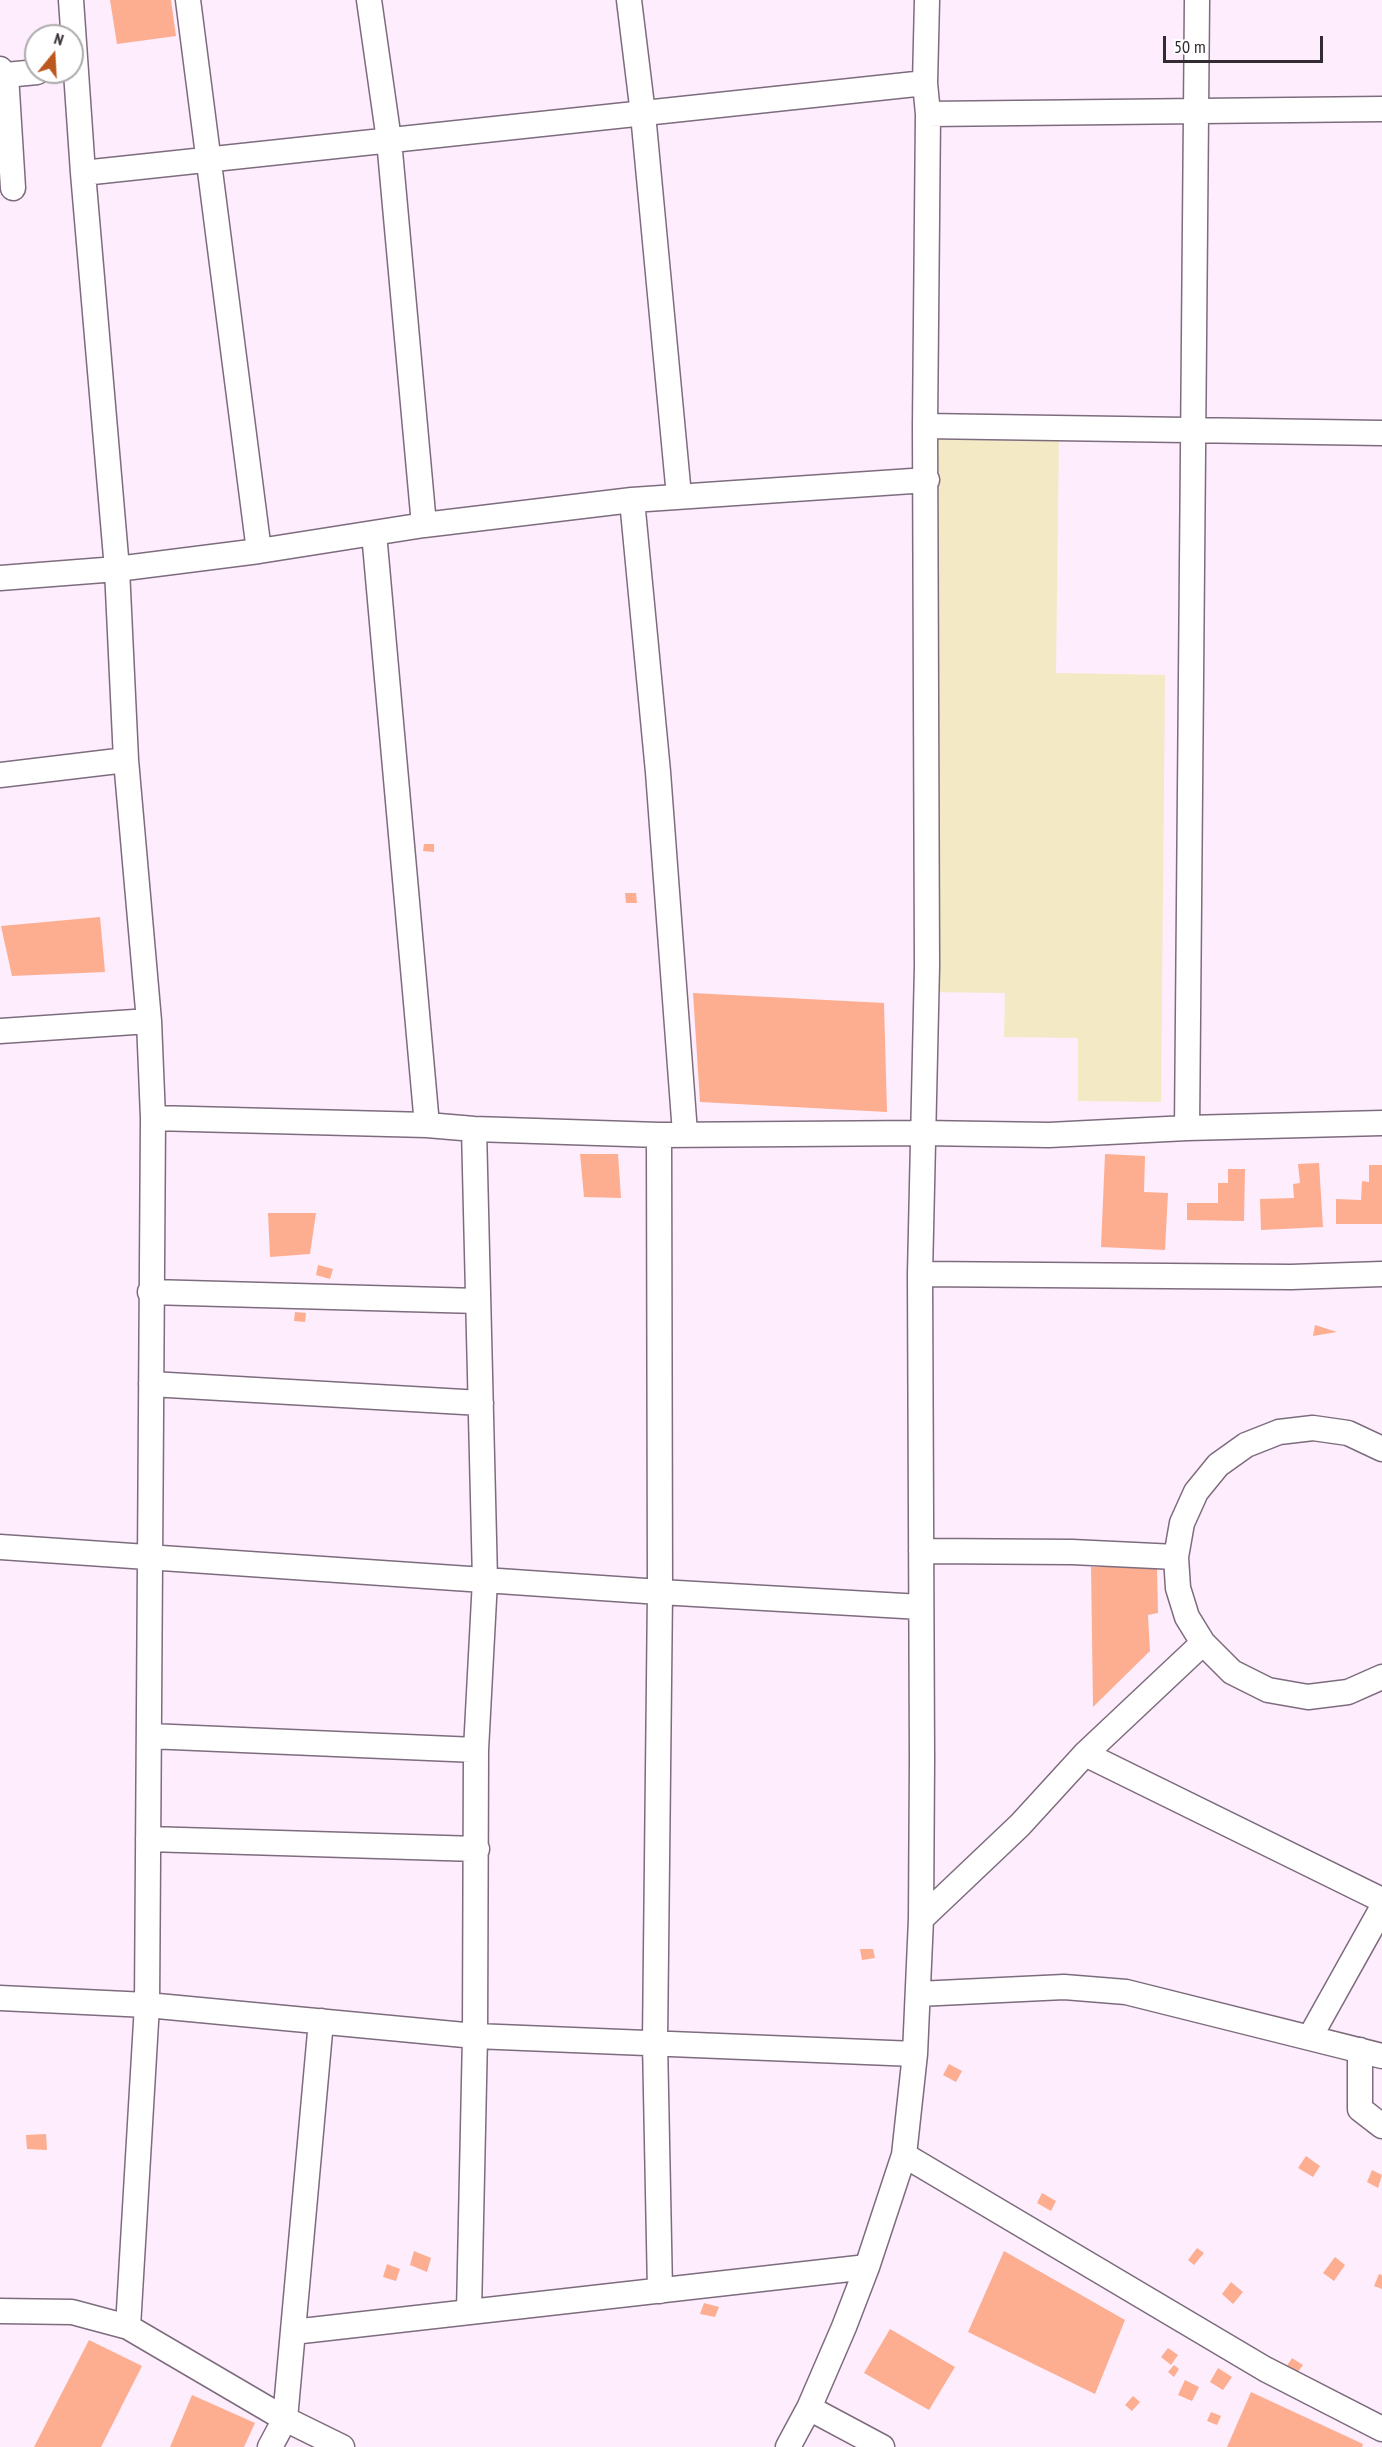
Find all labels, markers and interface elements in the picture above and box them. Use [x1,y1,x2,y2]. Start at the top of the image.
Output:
north arrow [24,24,84,84]
scale bar [1166,24,1326,62]
text: N [52,28,66,50]
text: 50 m [1174,35,1206,58]

